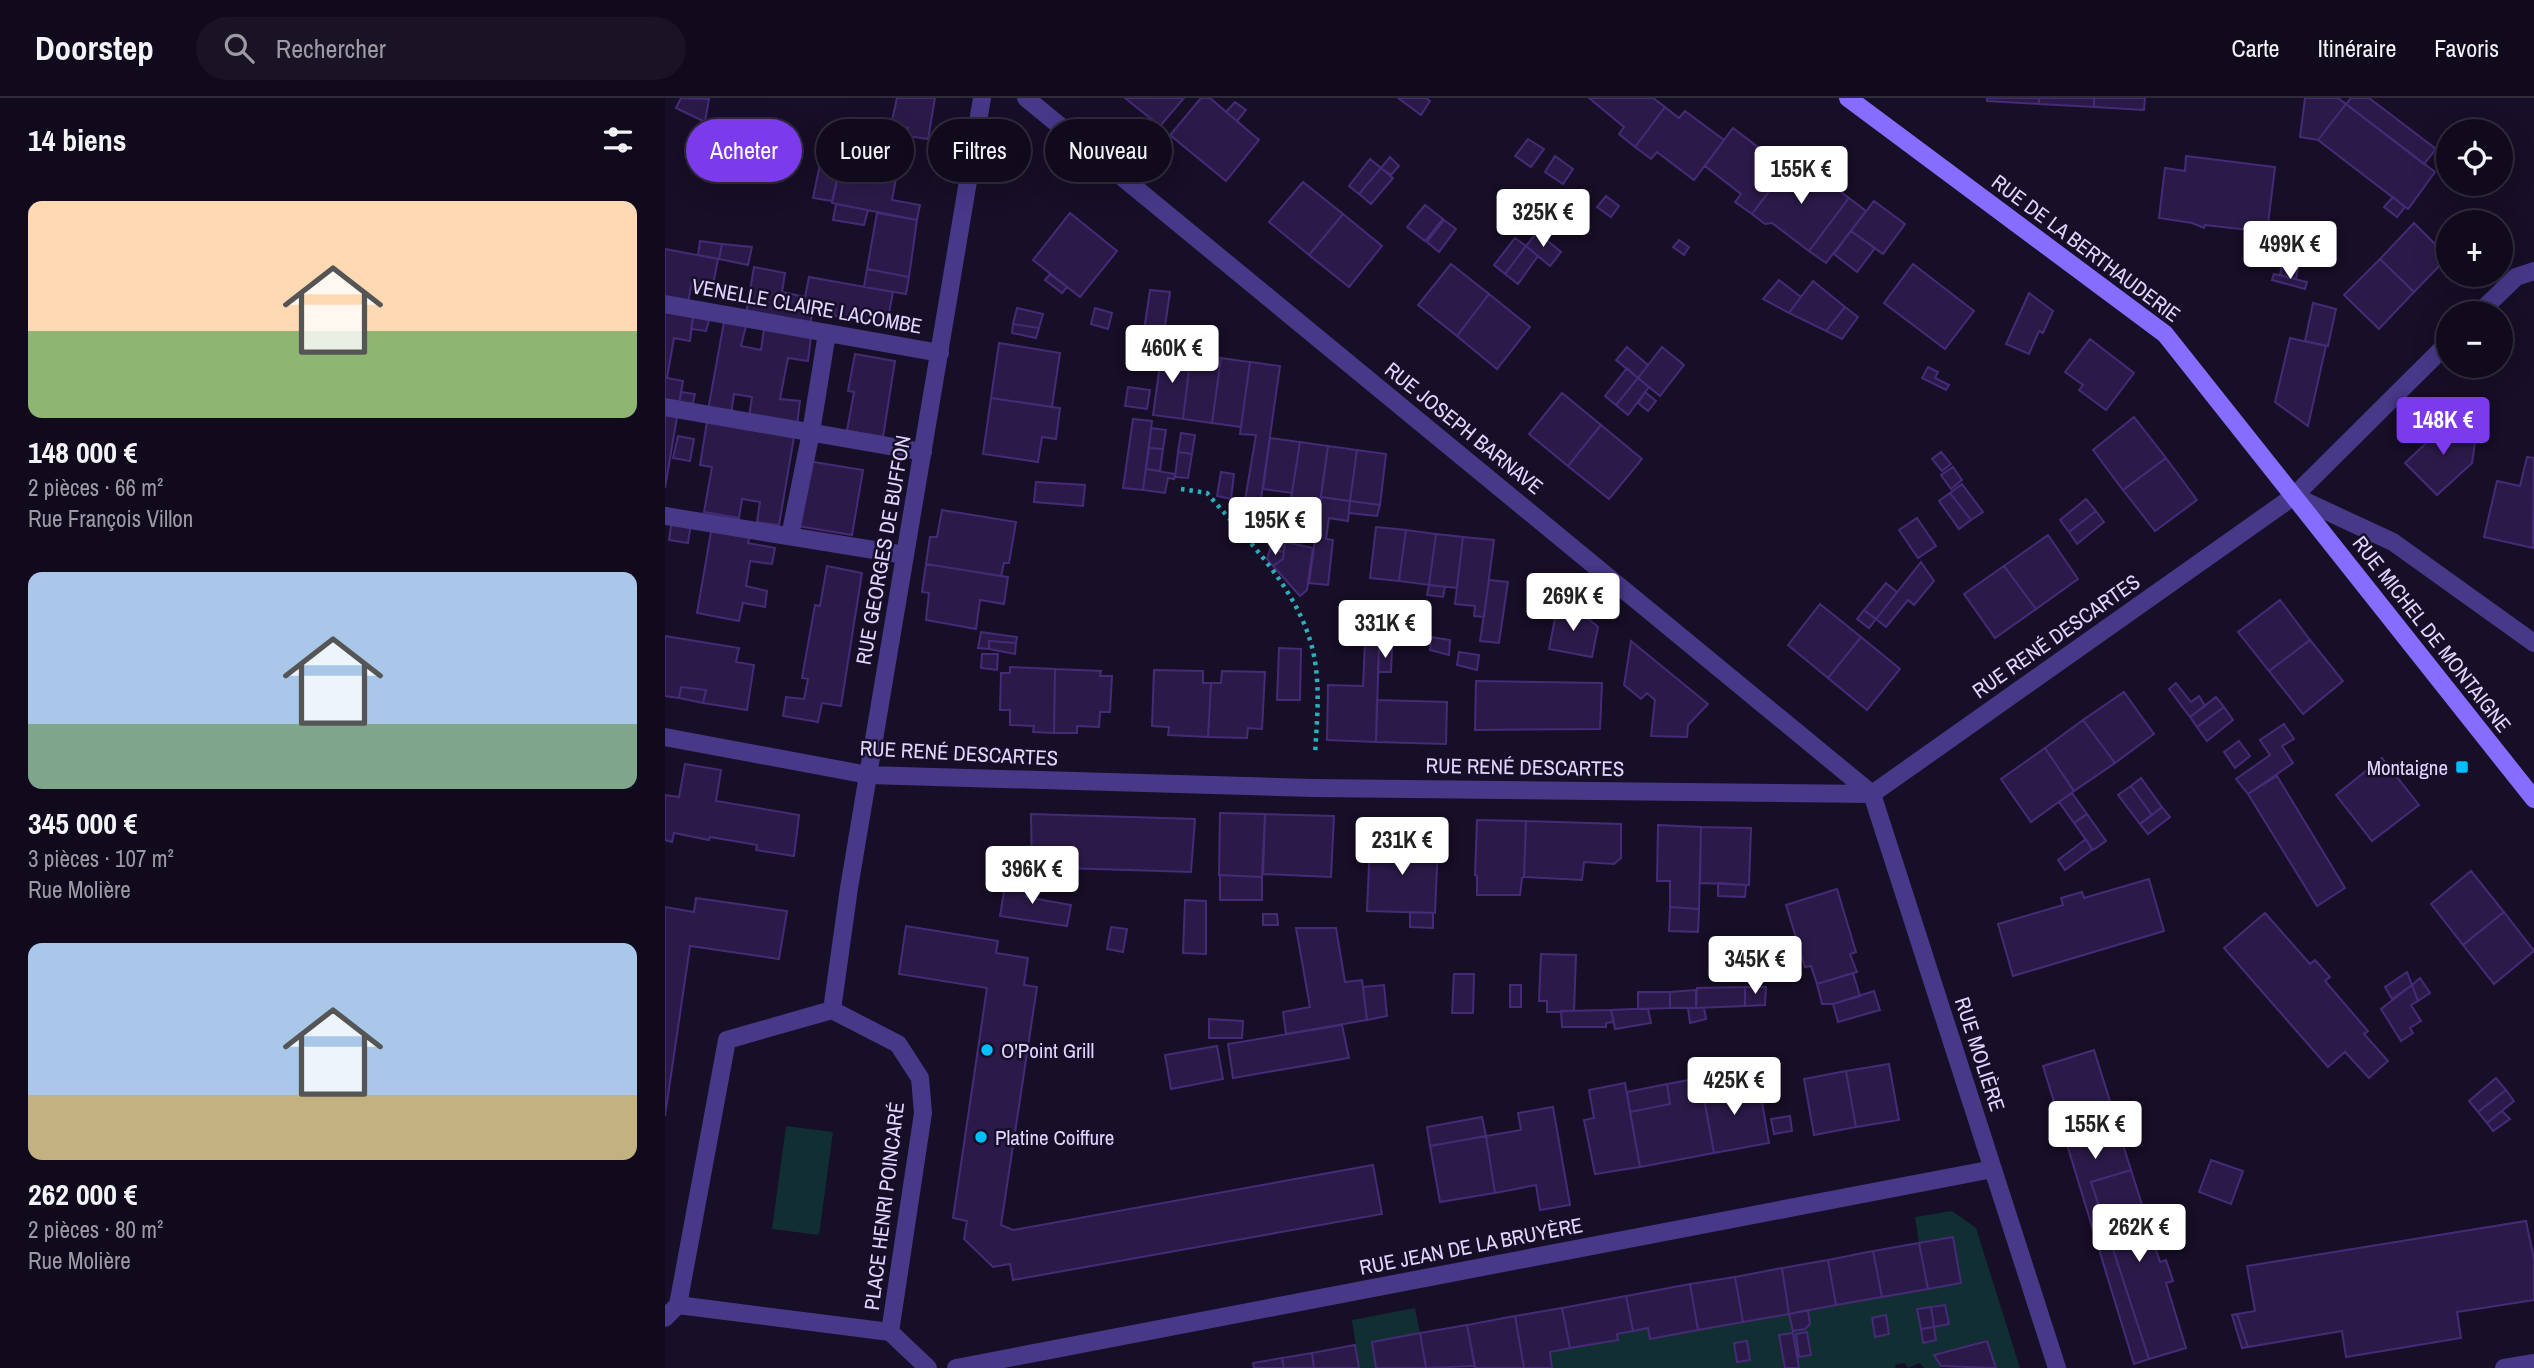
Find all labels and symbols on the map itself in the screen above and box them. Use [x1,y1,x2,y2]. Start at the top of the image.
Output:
pin: 155K € [1744,146,1858,206]
street label: RUE DE LA BERTHAUDERIE [1986,167,2186,329]
pin: 325K € [1486,190,1600,249]
pin: 499K € [2233,222,2347,281]
street label: VENELLE CLAIRE LACOMBE [689,271,925,341]
pin: 460K € [1115,326,1229,385]
street label: RUE JOSEPH BARNAVE [1379,355,1549,501]
pin: 148K € [2386,398,2500,457]
street label: RUE GEORGES DE BUFFON [849,433,917,667]
pin: 195K € [1218,498,1332,557]
street label: RUE MICHEL DE MONTAIGNE [2346,530,2518,738]
street label: RUE RENÉ DESCARTES [1966,567,2146,705]
pin: 269K € [1516,574,1630,633]
pin: 331K € [1328,601,1442,660]
street label: RUE RENÉ DESCARTES [859,733,1059,773]
street label: RUE RENÉ DESCARTES [1425,751,1625,783]
place label: Montaigne [2367,753,2448,782]
marker: Montaigne [2454,759,2470,775]
pin: 231K € [1345,818,1459,877]
pin: 396K € [975,846,1089,906]
pin: 345K € [1698,936,1812,996]
street label: RUE MOLIÈRE [1948,993,2012,1115]
place label: O'Point Grill [1001,1036,1094,1065]
marker: O'Point Grill [979,1042,995,1058]
pin: 425K € [1677,1058,1791,1117]
street label: PLACE HENRI POINCARÉ [857,1100,911,1312]
pin: 155K € [2038,1102,2152,1161]
place label: Platine Coiffure [995,1123,1114,1152]
marker: Platine Coiffure [973,1129,989,1145]
pin: 262K € [2082,1204,2196,1264]
street label: RUE JEAN DE LA BRUYÈRE [1357,1210,1585,1282]

